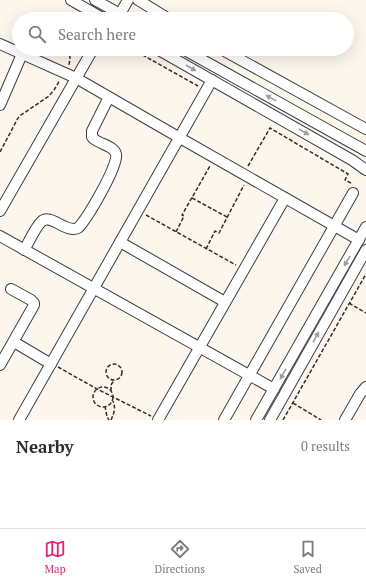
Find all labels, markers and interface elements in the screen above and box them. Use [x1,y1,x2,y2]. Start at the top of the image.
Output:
search box [12,12,354,56]
icon: search [26,23,48,45]
text: Search here [58,24,136,44]
one-way arrow [185,65,197,72]
one-way arrow [265,95,277,102]
one-way arrow [298,129,310,136]
one-way arrow [343,255,350,267]
one-way arrow [313,331,320,343]
one-way arrow [279,368,286,380]
text: Nearby [16,435,74,458]
text: 0 results [301,437,350,455]
tab: Map [44,538,66,576]
tab: Directions [154,538,205,576]
tab: Saved [293,538,322,576]

